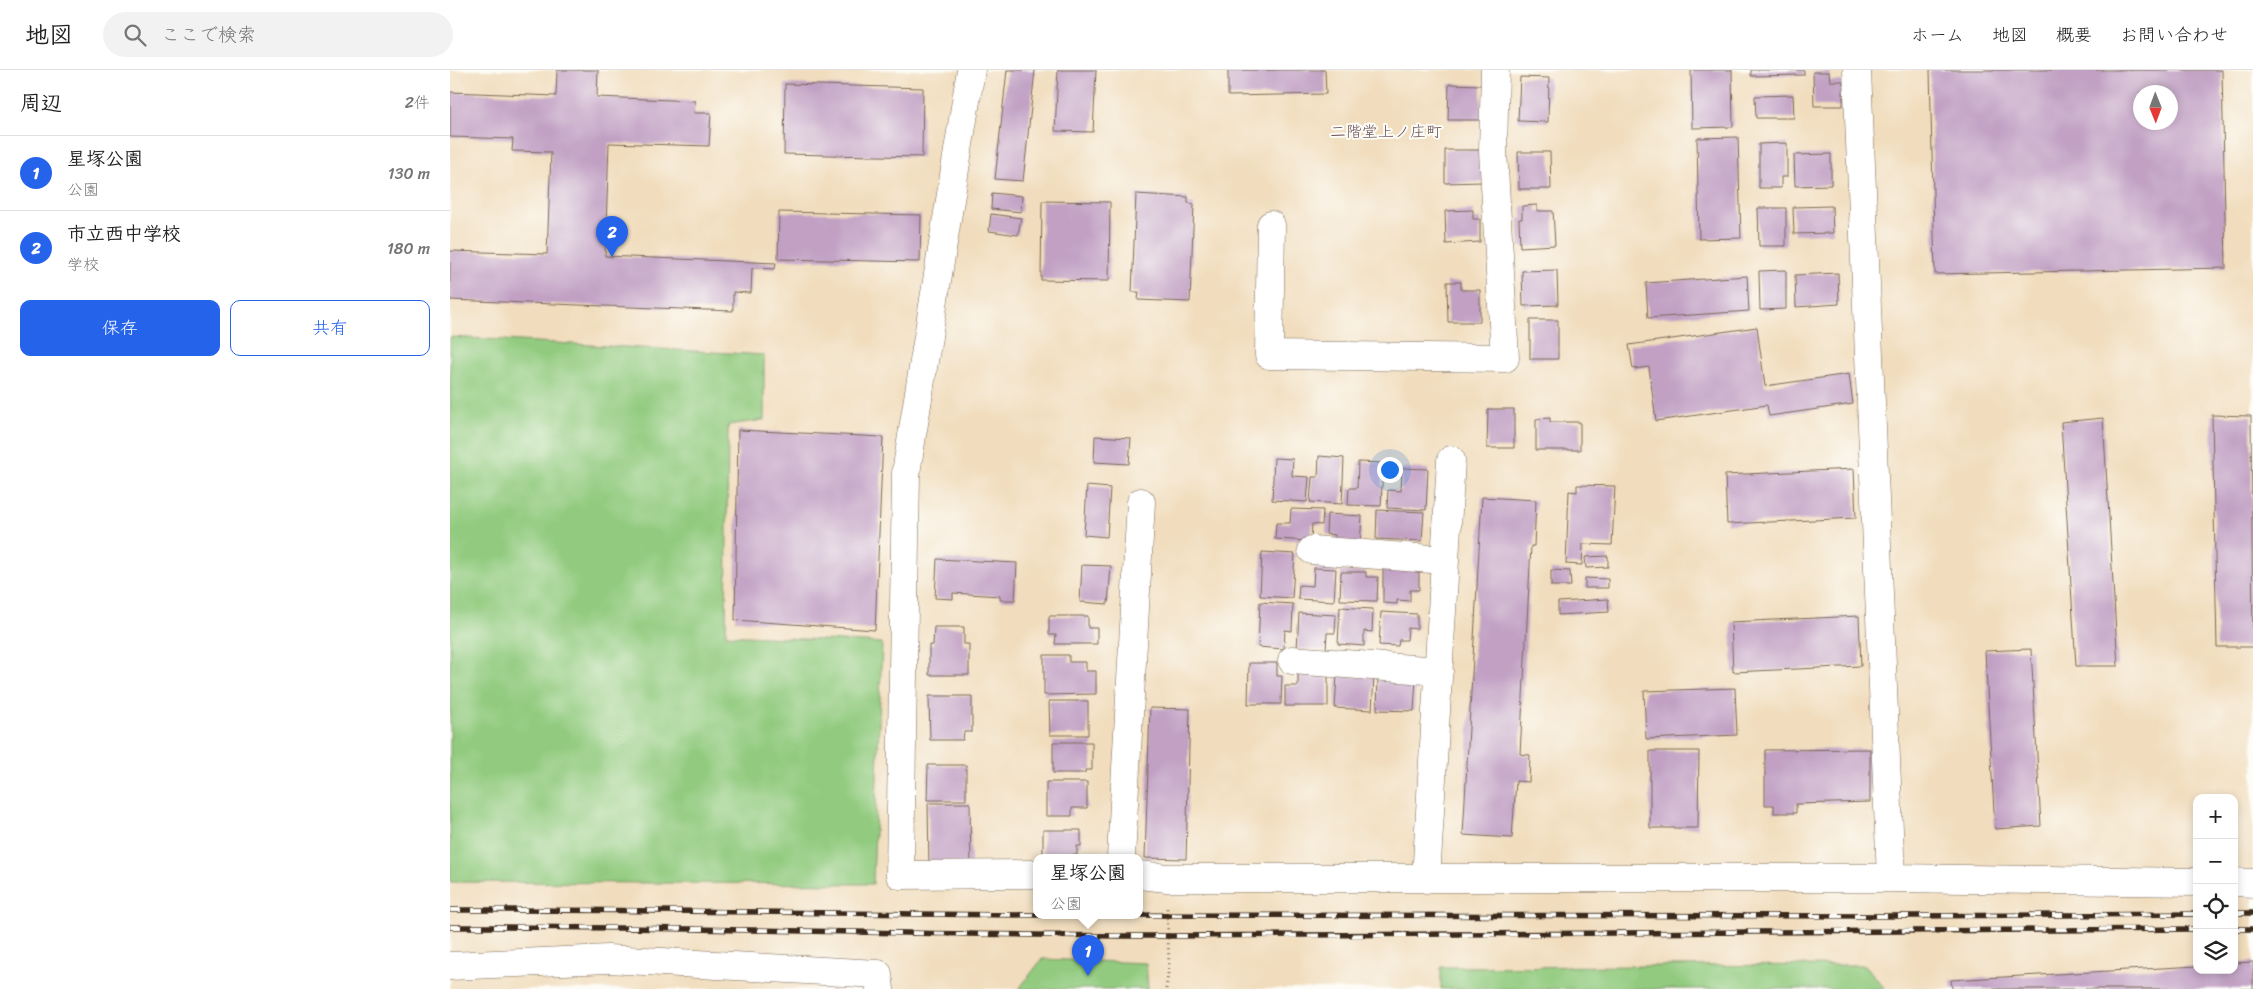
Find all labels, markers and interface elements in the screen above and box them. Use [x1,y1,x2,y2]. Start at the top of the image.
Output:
search box [103,12,453,57]
text: 地図 [25,14,73,56]
text: ここで検索 [161,18,256,51]
text: ホーム [1911,19,1964,51]
text: 地図 [1992,19,2028,51]
text: 概要 [2056,19,2092,51]
text: お問い合わせ [2120,19,2228,51]
icon: search [121,21,149,49]
text: 周辺 [20,84,62,122]
north arrow [2133,85,2178,130]
text: 2件 [405,88,430,117]
district label: 二階堂上ノ庄町 [1330,117,1442,146]
text: 星塚公園 [67,142,143,175]
text: 1 [33,159,39,188]
text: 130 m [388,159,430,188]
text: 公園 [67,175,99,204]
pin: 2 [596,216,628,257]
text: 市立西中学校 [67,217,181,250]
text: 2 [31,234,41,263]
text: 180 m [387,234,430,263]
text: 学校 [67,250,99,279]
button: 保存 [20,300,220,356]
button: 共有 [230,300,430,356]
your location [1377,457,1403,483]
map controls [2193,794,2238,974]
button: + [2193,794,2238,839]
button: − [2193,839,2238,884]
popup [1033,854,1143,919]
text: 星塚公園 [1050,856,1126,889]
button: locate [2193,884,2238,929]
text: 公園 [1050,889,1082,918]
button: layers [2193,929,2238,974]
pin: 1 [1072,935,1104,976]

